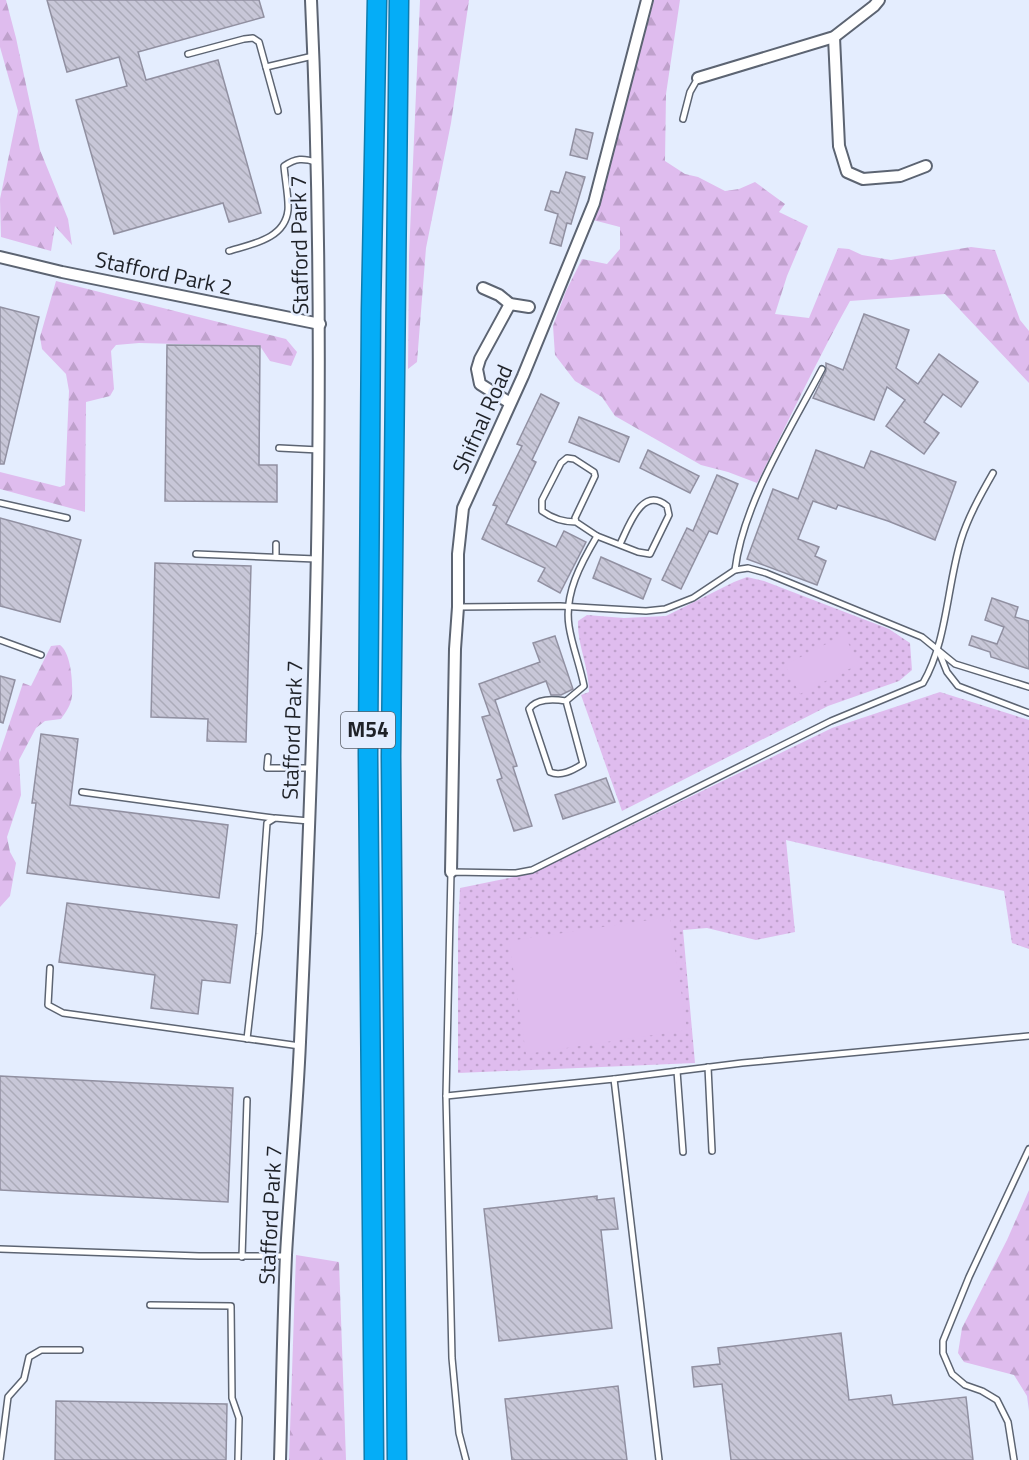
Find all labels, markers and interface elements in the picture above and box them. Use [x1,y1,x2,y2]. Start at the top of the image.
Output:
street label: Stafford Park 7 [281,175,317,315]
street label: Stafford Park 2 [92,242,236,304]
street label: Shifnal Road [443,359,521,479]
street label: Stafford Park 7 [273,660,311,800]
road number: M54 [341,712,395,748]
street label: Stafford Park 7 [249,1144,291,1286]

